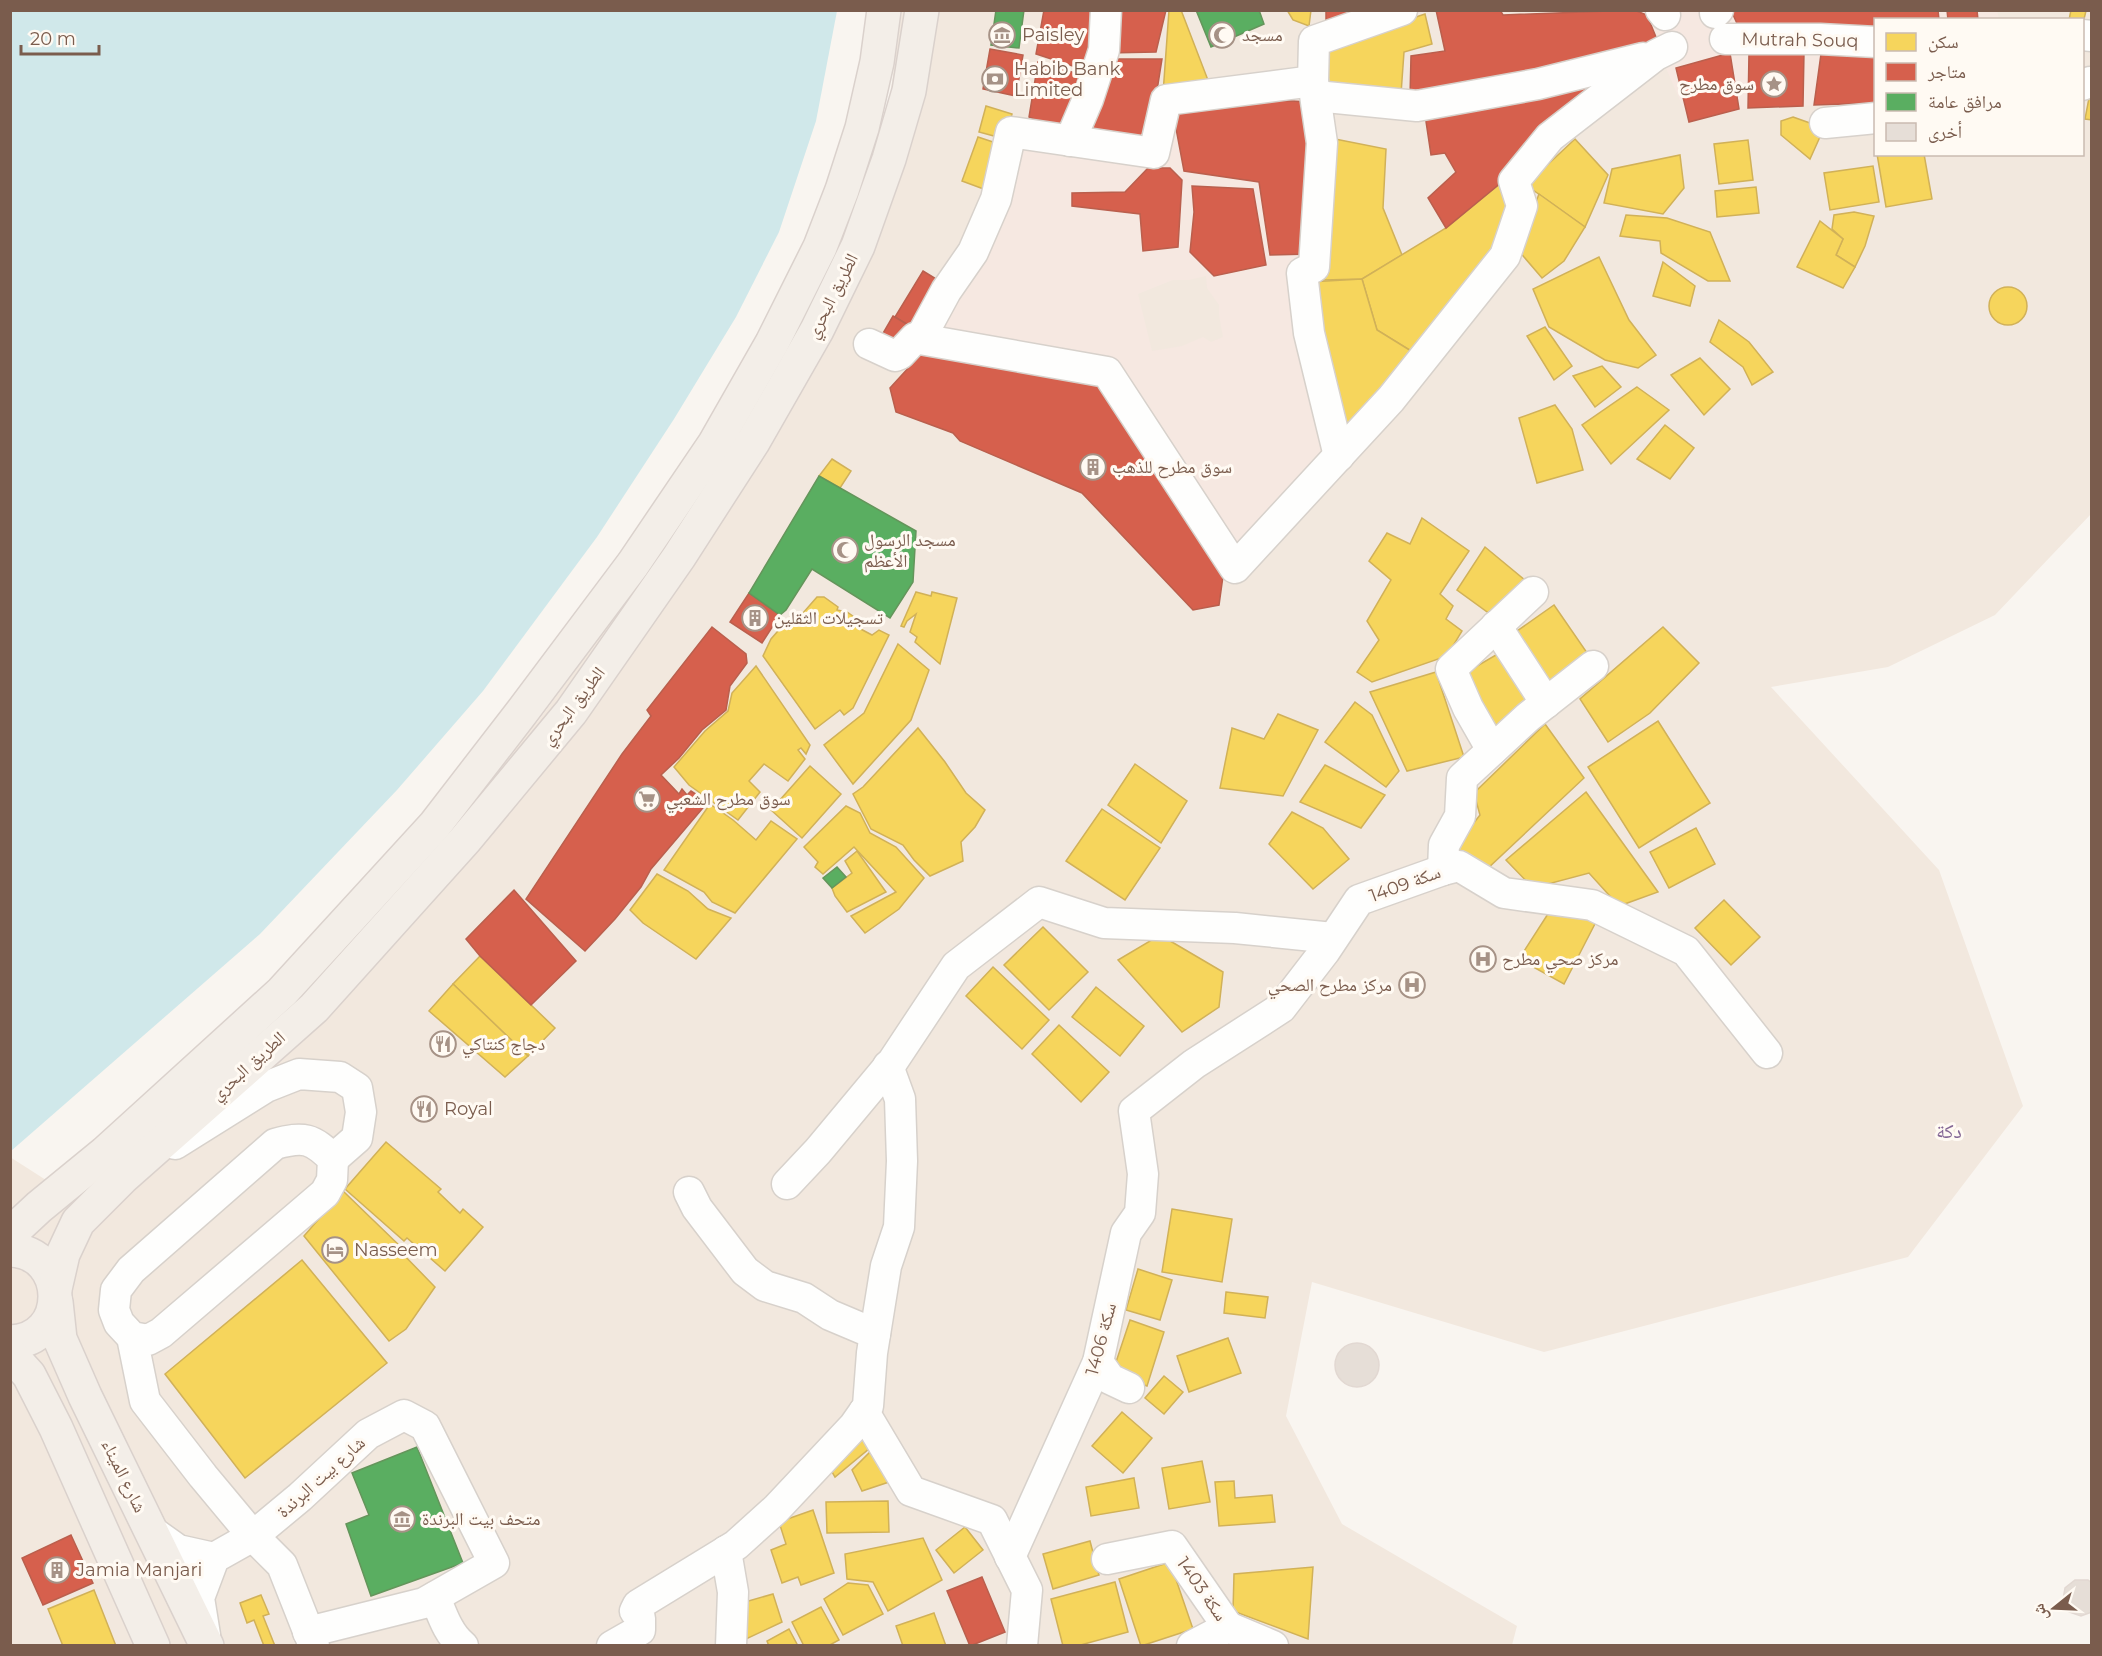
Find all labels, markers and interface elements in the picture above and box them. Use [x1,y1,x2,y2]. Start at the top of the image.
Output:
scale bar [21,18,99,56]
legend [1874,18,2084,156]
museum icon: Paisley [987,20,1017,50]
mosque icon: مسجد [1207,20,1237,50]
place label: Paisley [1022,24,1084,46]
place label: مسجد [1242,24,1283,46]
text: 20 m [30,28,76,50]
street label: Mutrah Souq [1741,28,1859,52]
text: سكن [1928,31,1959,53]
place label: Habib Bank Limited [1014,58,1121,101]
text: متاجر [1927,61,1966,83]
bank icon: Habib Bank Limited [980,64,1010,94]
place icon: سوق مطرح [1759,69,1789,99]
place label: سوق مطرح [1679,73,1754,96]
text: مرافق عامة [1928,91,2002,113]
text: أخرى [1928,121,1962,143]
street label: الطريق البحري [801,250,866,344]
building icon: سوق مطرح للذهب [1078,452,1108,482]
place label: سوق مطرح للذهب [1112,456,1232,479]
place label: مسجد الرسول الأعظم [864,529,956,573]
mosque icon: مسجد الرسول الأعظم [830,535,860,565]
building icon: تسجيلات الثقلين [740,603,770,633]
place label: تسجيلات الثقلين [774,607,883,629]
street label: الطريق البحري [536,662,613,752]
supermarket icon: سوق مطرح الشعبي [632,784,662,814]
place label: سوق مطرح الشعبي [666,788,791,814]
street label: 1409 سكة [1366,861,1444,907]
hospital icon: مركز صحي مطرح [1468,944,1498,974]
place label: مركز صحي مطرح [1502,948,1618,974]
hospital icon: مركز مطرح الصحي [1397,970,1427,1000]
place label: مركز مطرح الصحي [1268,974,1392,1000]
street label: الطريق البحري [206,1027,292,1108]
restaurant icon: دجاج كنتاكي [428,1029,458,1059]
place label: دجاج كنتاكي [462,1033,545,1059]
restaurant icon: Royal [409,1094,439,1124]
place label: Royal [444,1098,493,1120]
district label: دكة [1936,1119,1962,1143]
hotel icon: Nasseem [320,1235,350,1265]
place label: Nasseem [354,1239,438,1261]
street label: 1406 سكة [1081,1300,1121,1378]
street label: شارع بيت البرندة [272,1432,370,1522]
street label: شارع الميناء [97,1436,151,1516]
museum icon: متحف بيت البرندة [387,1504,417,1534]
place label: متحف بيت البرندة [422,1508,540,1530]
street label: 1403 سكة [1172,1553,1232,1625]
building icon: Jamia Manjari [42,1555,72,1585]
place label: Jamia Manjari [75,1559,202,1581]
north arrow [2024,1578,2084,1638]
text: ش [2029,1601,2052,1623]

